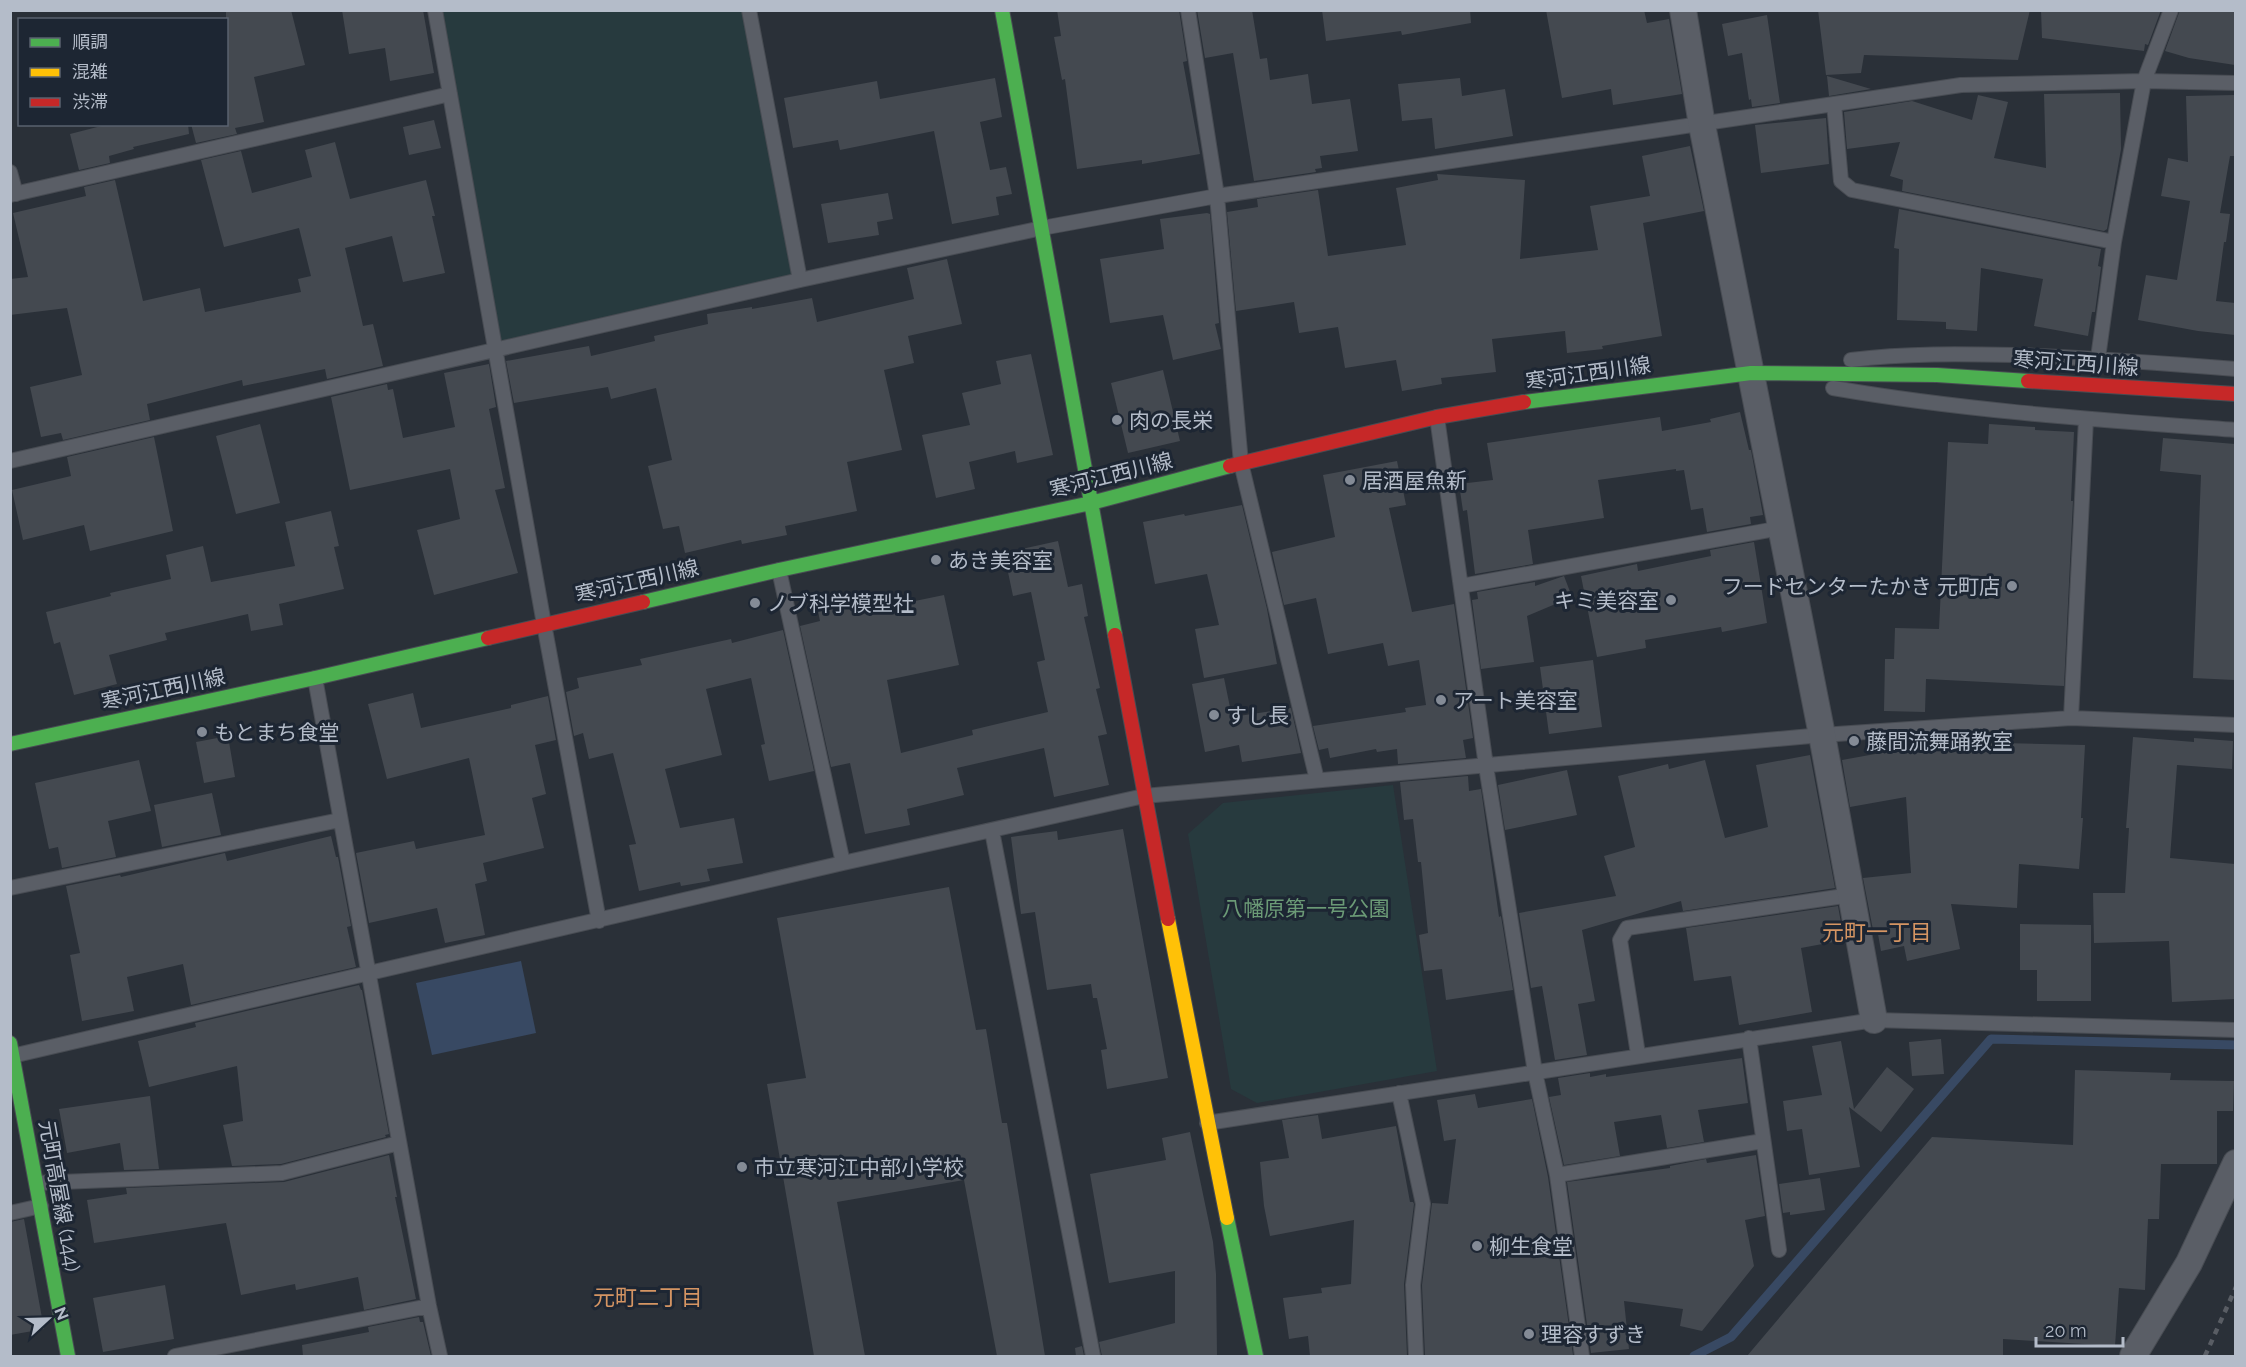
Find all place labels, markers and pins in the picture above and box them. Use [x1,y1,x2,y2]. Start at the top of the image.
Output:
place label: 肉の長栄 [1129,408,1213,433]
marker: 肉の長栄 [1110,413,1124,427]
place label: 居酒屋魚新 [1362,468,1467,493]
marker: 居酒屋魚新 [1343,473,1357,487]
place label: あき美容室 [948,548,1053,573]
marker: あき美容室 [929,553,943,567]
place label: フードセンターたかき 元町店 [1722,574,2000,599]
marker: フードセンターたかき 元町店 [2005,579,2019,593]
place label: キミ美容室 [1554,588,1659,613]
place label: ノブ科学模型社 [767,591,914,616]
marker: キミ美容室 [1664,593,1678,607]
marker: ノブ科学模型社 [748,596,762,610]
place label: アート美容室 [1453,688,1578,713]
marker: アート美容室 [1434,693,1448,707]
place label: すし長 [1226,703,1289,728]
marker: すし長 [1207,708,1221,722]
place label: もとまち食堂 [214,720,340,745]
marker: もとまち食堂 [195,725,209,739]
place label: 藤間流舞踊教室 [1866,729,2013,754]
marker: 藤間流舞踊教室 [1847,734,1861,748]
place label: 市立寒河江中部小学校 [754,1155,964,1180]
marker: 市立寒河江中部小学校 [735,1160,749,1174]
place label: 柳生食堂 [1489,1234,1573,1259]
marker: 柳生食堂 [1470,1239,1484,1253]
place label: 理容すずき [1541,1322,1646,1347]
marker: 理容すずき [1522,1327,1536,1341]

